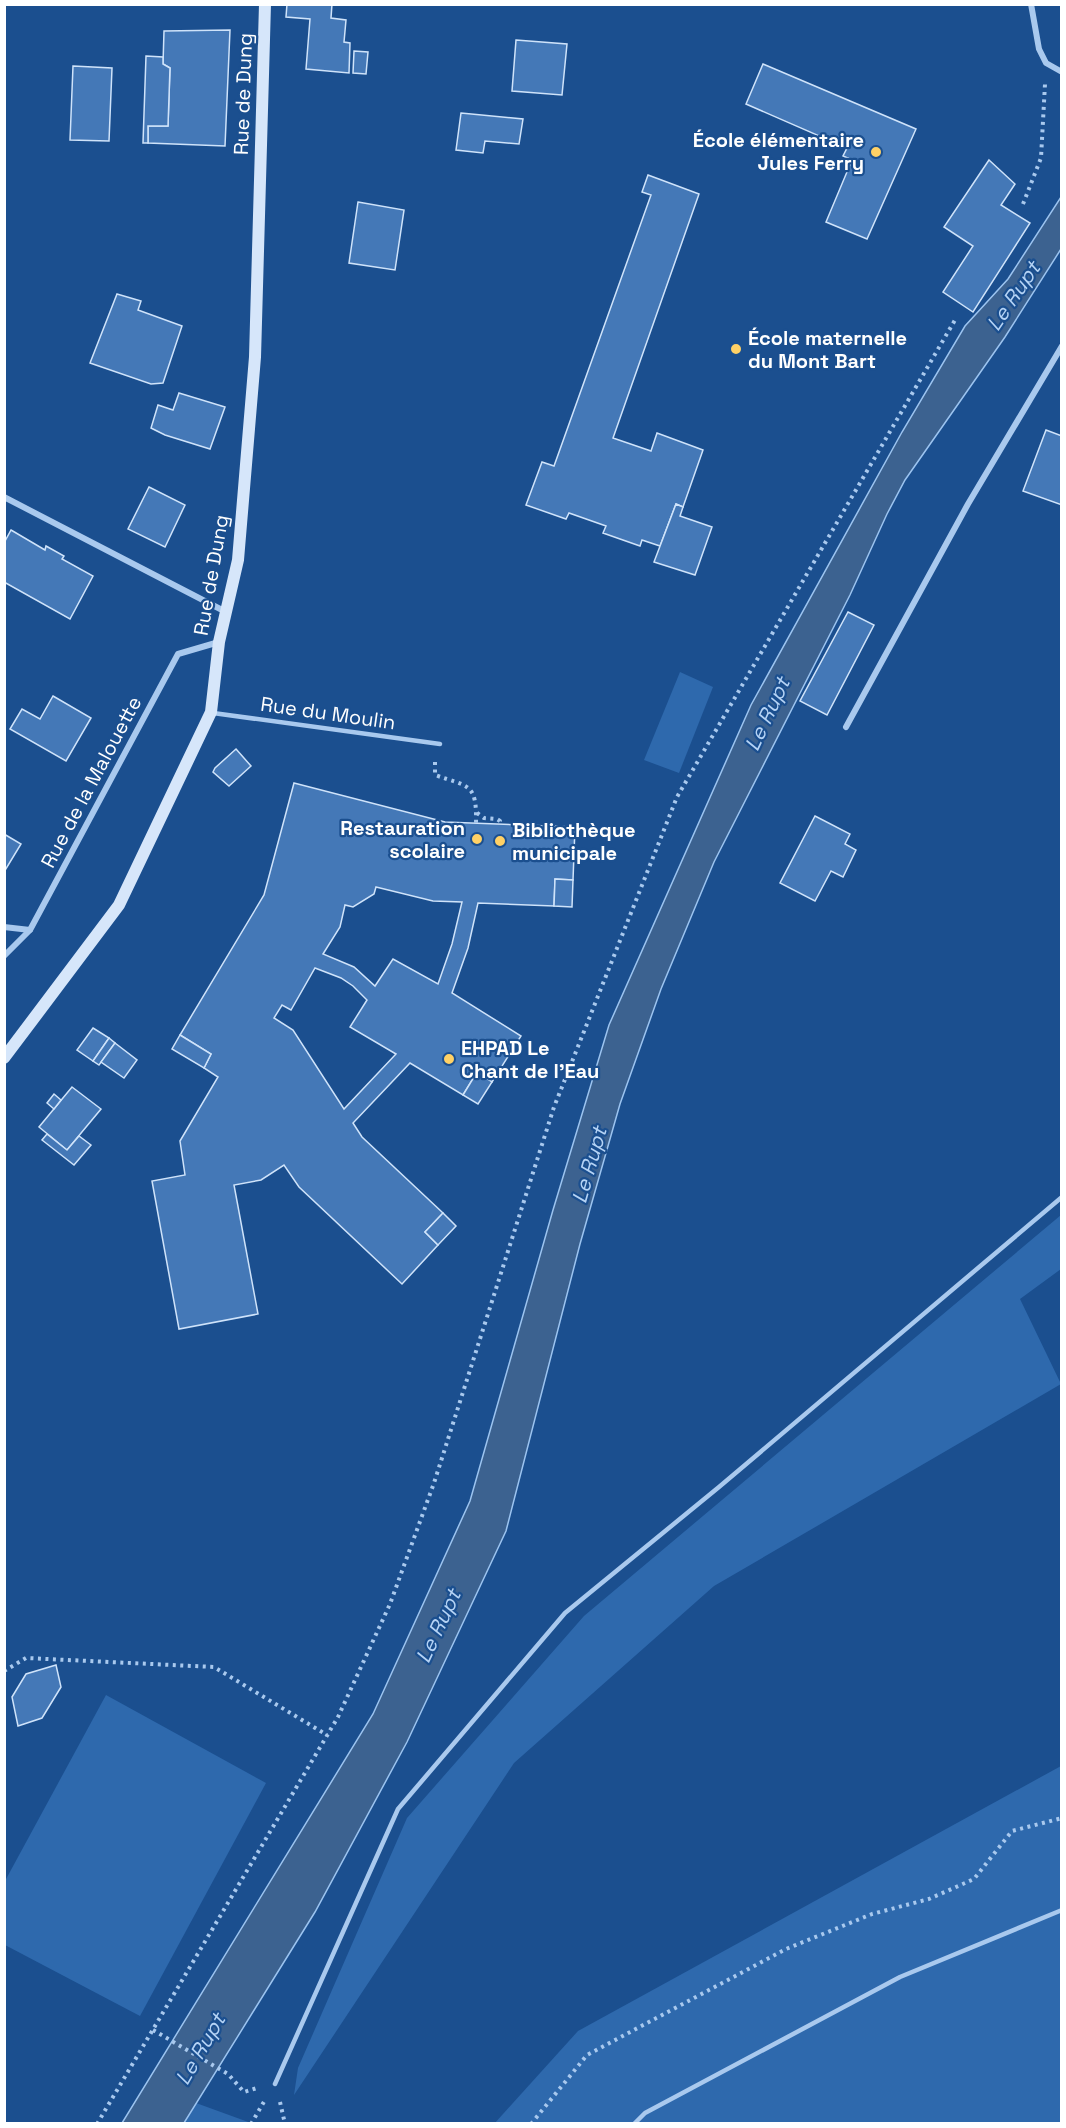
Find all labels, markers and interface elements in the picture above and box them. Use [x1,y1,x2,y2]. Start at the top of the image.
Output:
street label: Rue de Dung [228,32,258,156]
place label: École élémentaire Jules Ferry [693,127,864,176]
marker: École élémentaire Jules Ferry [869,145,883,159]
water label: Le Rupt [980,254,1047,336]
place label: École maternelle du Mont Bart [748,325,907,374]
marker: École maternelle du Mont Bart [729,342,743,356]
street label: Rue de Dung [188,513,234,637]
water label: Le Rupt [738,671,797,755]
street label: Rue du Moulin [259,691,397,735]
street label: Rue de la Malouette [35,692,147,872]
place label: Restauration scolaire [340,815,465,864]
place label: Bibliothèque municipale [512,817,636,866]
marker: Restauration scolaire [470,832,484,846]
marker: Bibliothèque municipale [493,834,507,848]
place label: EHPAD Le Chant de l'Eau [461,1035,599,1084]
marker: EHPAD Le Chant de l'Eau [442,1052,456,1066]
water label: Le Rupt [565,1122,613,1206]
water label: Le Rupt [409,1583,468,1667]
water label: Le Rupt [169,2006,232,2090]

